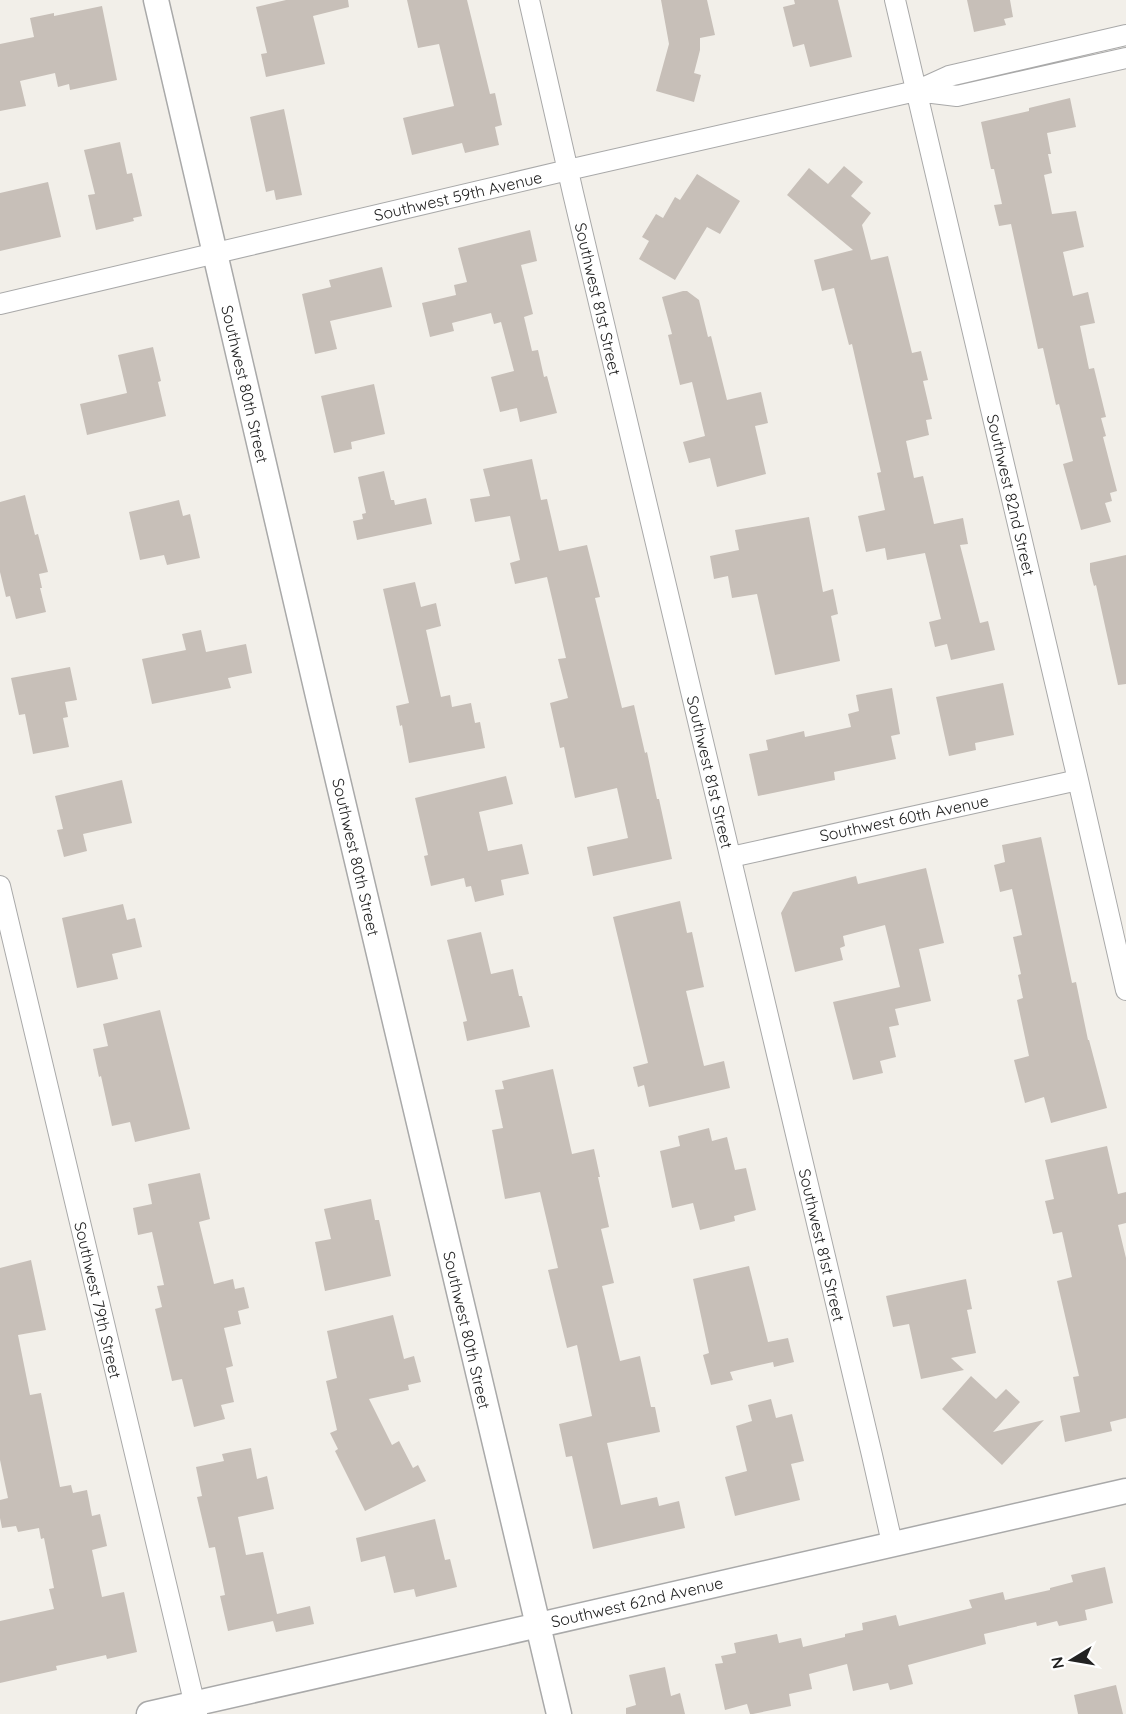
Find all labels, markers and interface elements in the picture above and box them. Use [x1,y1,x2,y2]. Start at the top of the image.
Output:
street label: Southwest 59th Avenue [372,167,544,225]
street label: Southwest 81st Street [571,221,625,377]
street label: Southwest 80th Street [217,303,273,465]
street label: Southwest 82nd Street [983,412,1039,578]
street label: Southwest 81st Street [683,694,737,850]
street label: Southwest 80th Street [328,776,384,938]
street label: Southwest 60th Avenue [818,790,990,846]
street label: Southwest 81st Street [795,1167,849,1323]
street label: Southwest 79th Street [70,1220,126,1380]
street label: Southwest 80th Street [439,1249,495,1411]
street label: Southwest 62nd Avenue [549,1572,725,1632]
north arrow [1042,1630,1102,1690]
text: N [1046,1655,1068,1671]

